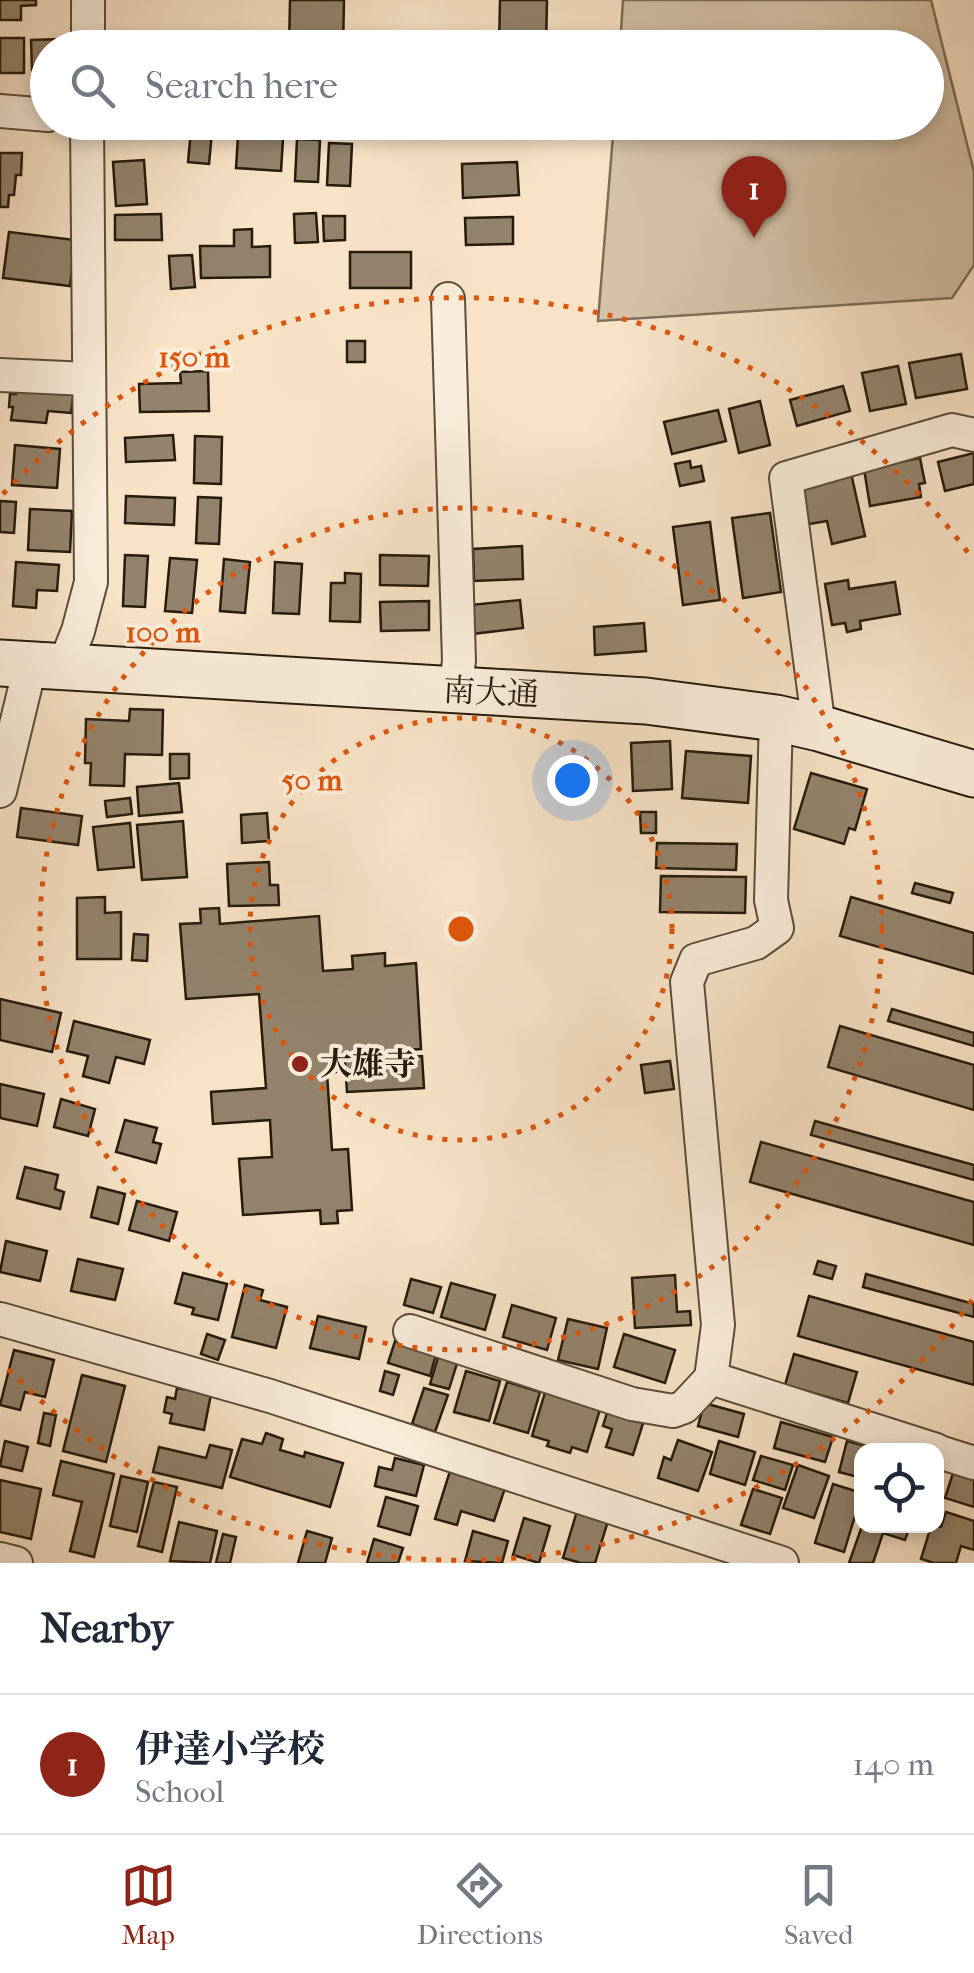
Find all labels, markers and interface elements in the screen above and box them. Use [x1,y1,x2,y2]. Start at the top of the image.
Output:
search box [30,30,944,140]
icon: search [65,58,120,113]
text: Search here [145,63,338,108]
pin: 1 [722,156,786,238]
text: 150 m [158,340,231,375]
text: 100 m [125,615,202,650]
street label: 南大通 [442,672,540,713]
your location [547,755,598,806]
text: 50 m [282,763,343,798]
centre of rings [443,911,479,947]
place label: 大雄寺 [320,1046,416,1083]
marker: 大雄寺 [289,1053,311,1075]
map controls [854,1443,944,1533]
button: locate [854,1443,944,1533]
text: Nearby [40,1604,172,1653]
text: 伊達小学校 [135,1727,325,1772]
text: 1 [67,1746,78,1783]
text: 140 m [853,1746,934,1783]
text: School [135,1773,224,1810]
tab: Map [121,1858,176,1951]
tab: Directions [417,1858,543,1951]
tab: Saved [784,1858,853,1951]

